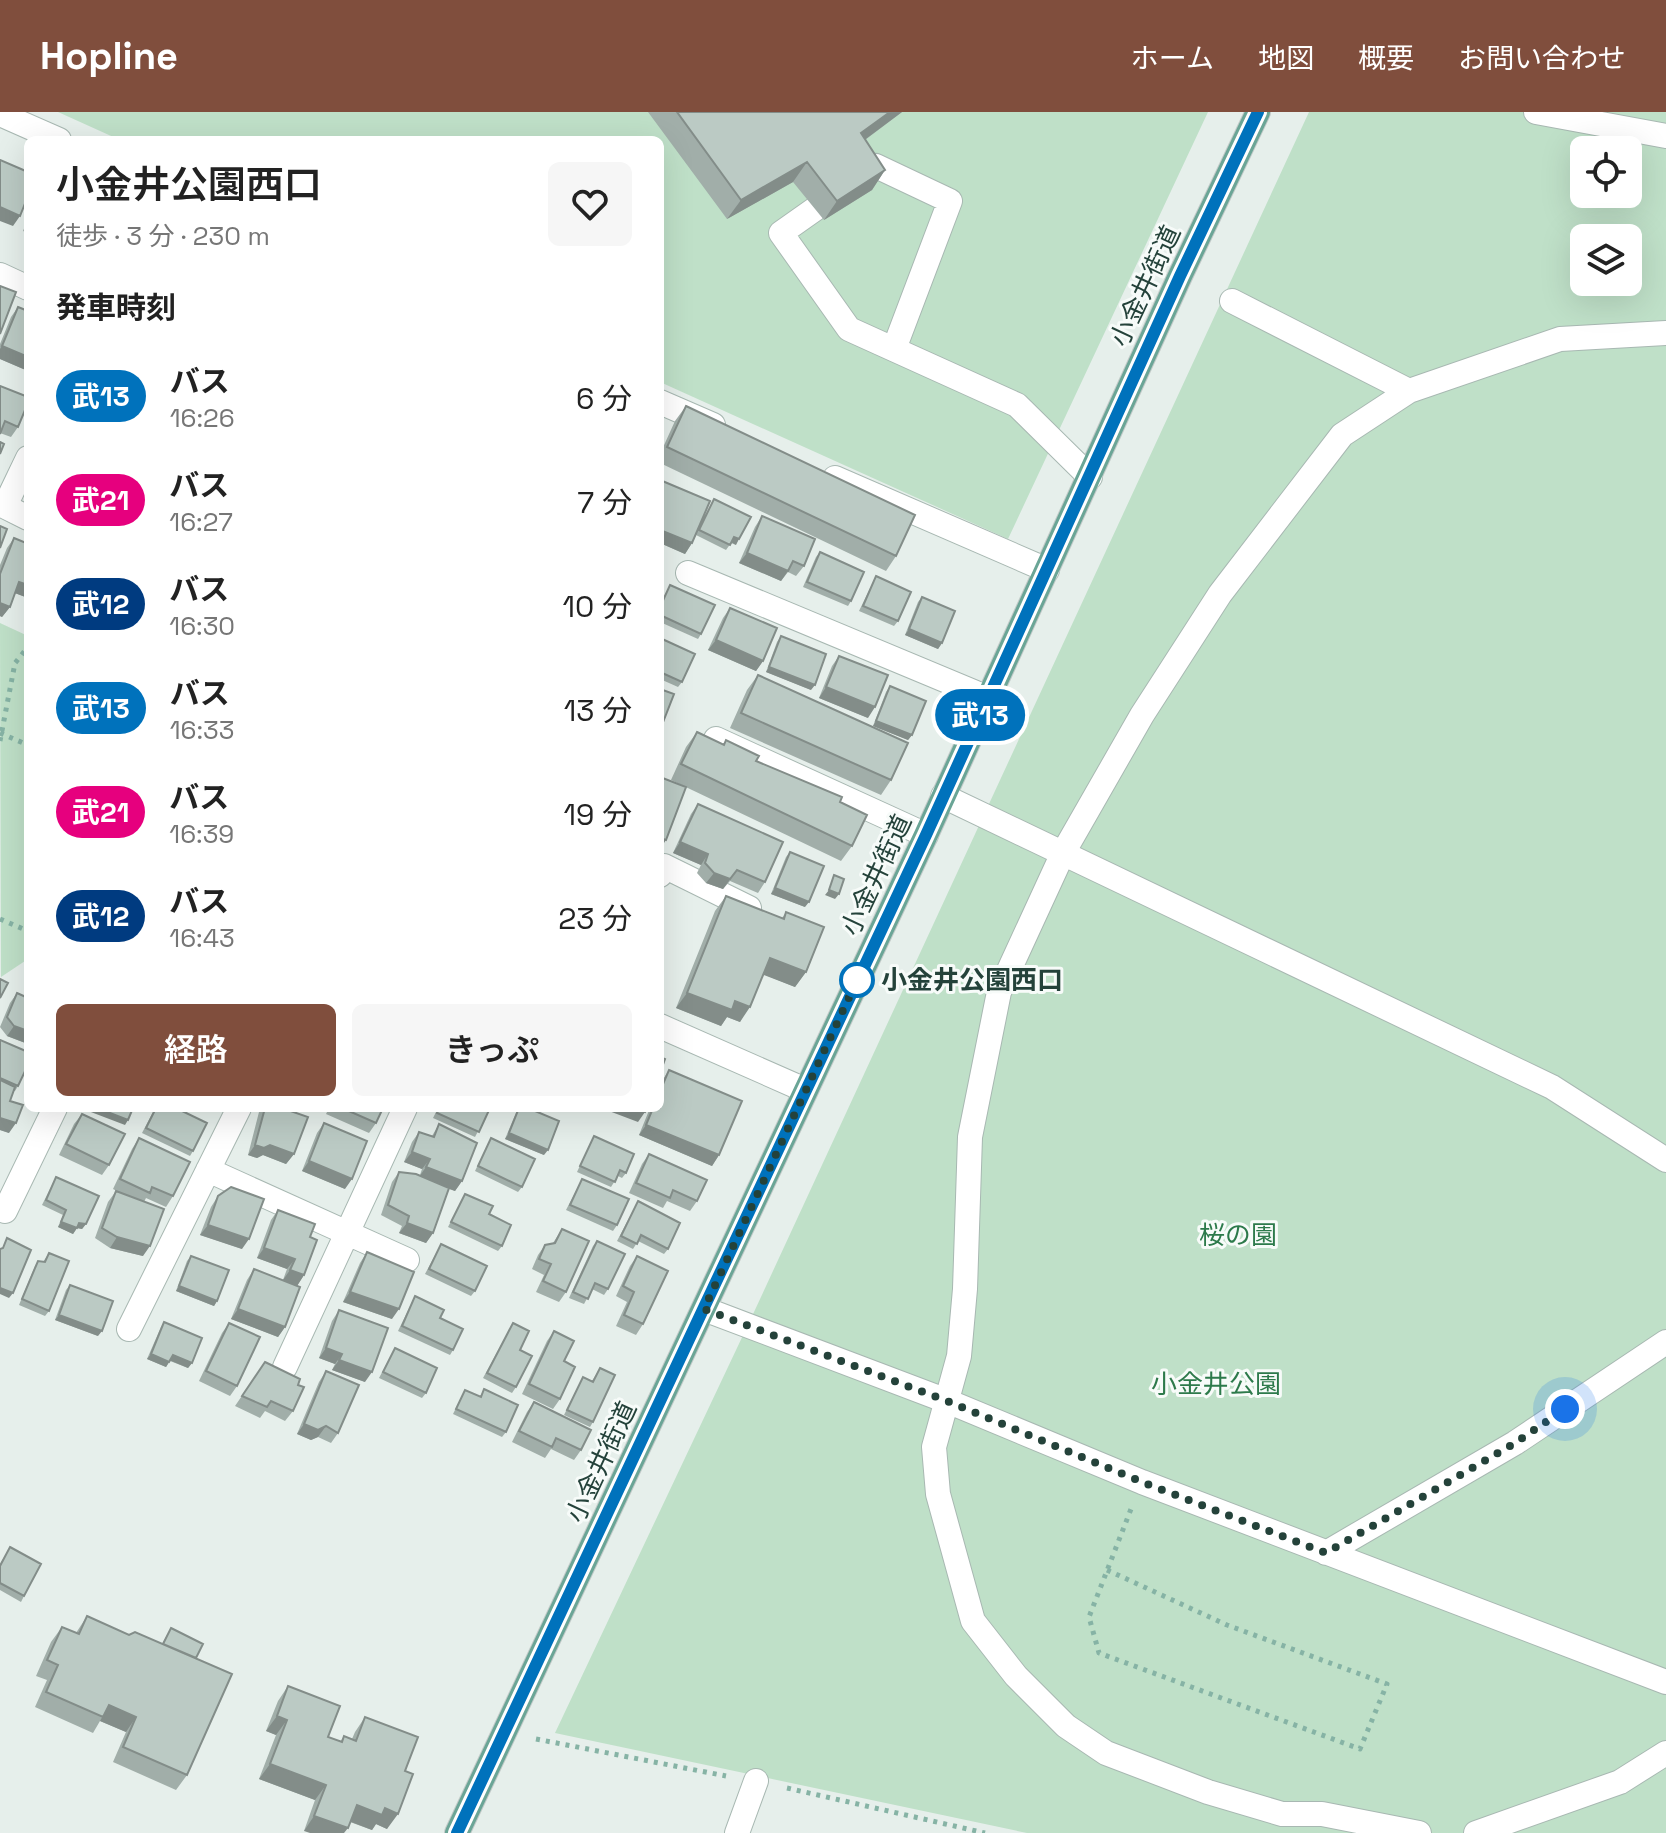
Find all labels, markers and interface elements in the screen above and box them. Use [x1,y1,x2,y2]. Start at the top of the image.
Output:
text: Hopline [40,32,178,80]
text: ホーム [1131,40,1214,76]
text: 地図 [1258,40,1314,76]
text: 概要 [1358,40,1414,76]
text: お問い合わせ [1458,40,1626,76]
map controls [1570,136,1642,296]
button: locate [1570,136,1642,208]
text: 小金井公園西口 [56,161,322,209]
button: heart [548,162,632,246]
text: 徒歩 · 3 分 · 230 m [56,219,270,253]
street label: 小金井街道 [1102,220,1188,352]
button: layers [1570,224,1642,296]
text: 発車時刻 [56,288,176,327]
text: バス [170,362,230,401]
text: 武13 [72,378,130,414]
text: 6 分 [576,379,632,418]
text: 16:26 [170,401,235,435]
text: バス [169,466,229,505]
text: 武21 [72,482,129,518]
text: 7 分 [577,483,632,522]
text: 16:27 [169,505,233,539]
text: バス [169,570,229,609]
text: 武12 [72,586,129,622]
text: 10 分 [563,587,632,626]
text: 16:30 [169,609,235,643]
text: バス [170,674,230,713]
line badge: 武13 [934,689,1026,741]
text: 武13 [72,690,130,726]
text: 13 分 [564,691,632,730]
text: 武13 [951,697,1009,733]
text: 16:33 [170,713,234,747]
text: バス [169,778,229,817]
text: 武21 [72,794,129,830]
text: 19 分 [563,795,632,834]
street label: 小金井街道 [833,809,919,941]
text: 16:39 [169,817,234,851]
text: バス [169,882,229,921]
text: 武12 [72,898,129,934]
text: 23 分 [558,899,632,938]
text: 16:43 [169,921,235,955]
marker: 小金井公園西口 [840,963,874,997]
place label: 小金井公園西口 [881,963,1063,997]
button: 経路 [56,1004,336,1096]
button: きっぷ [352,1004,632,1096]
park label: 桜の園 [1199,1218,1277,1252]
park label: 小金井公園 [1151,1367,1281,1401]
your location [1545,1389,1585,1429]
street label: 小金井街道 [558,1396,644,1528]

